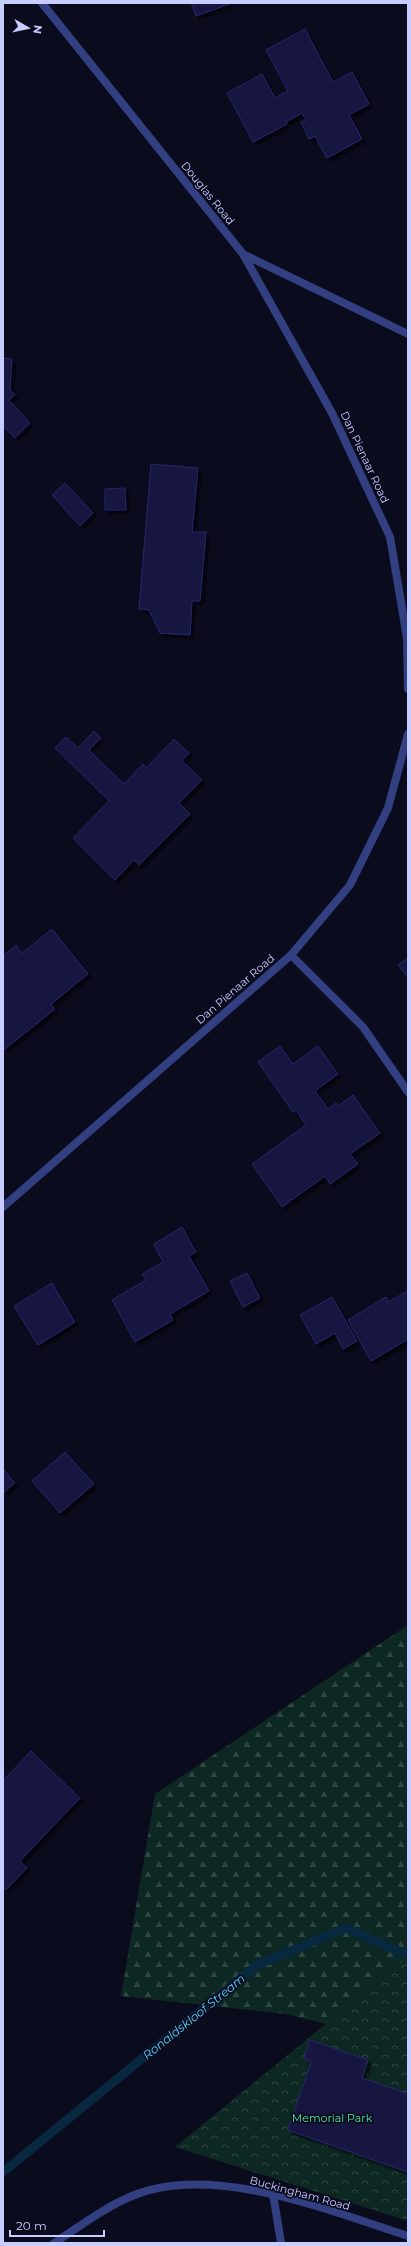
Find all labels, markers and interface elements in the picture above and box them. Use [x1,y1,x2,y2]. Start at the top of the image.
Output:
north arrow [8,8,48,48]
text: N [30,24,45,35]
street label: Douglas Road [178,159,238,227]
street label: Dan Pienaar Road [338,409,392,505]
street label: Dan Pienaar Road [193,951,277,1027]
water label: Ronaldskloof Stream [139,1971,248,2063]
park label: Memorial Park [292,2111,373,2125]
street label: Buckingham Road [248,2173,352,2213]
scale bar [10,2212,104,2238]
text: 20 m [16,2218,47,2233]

